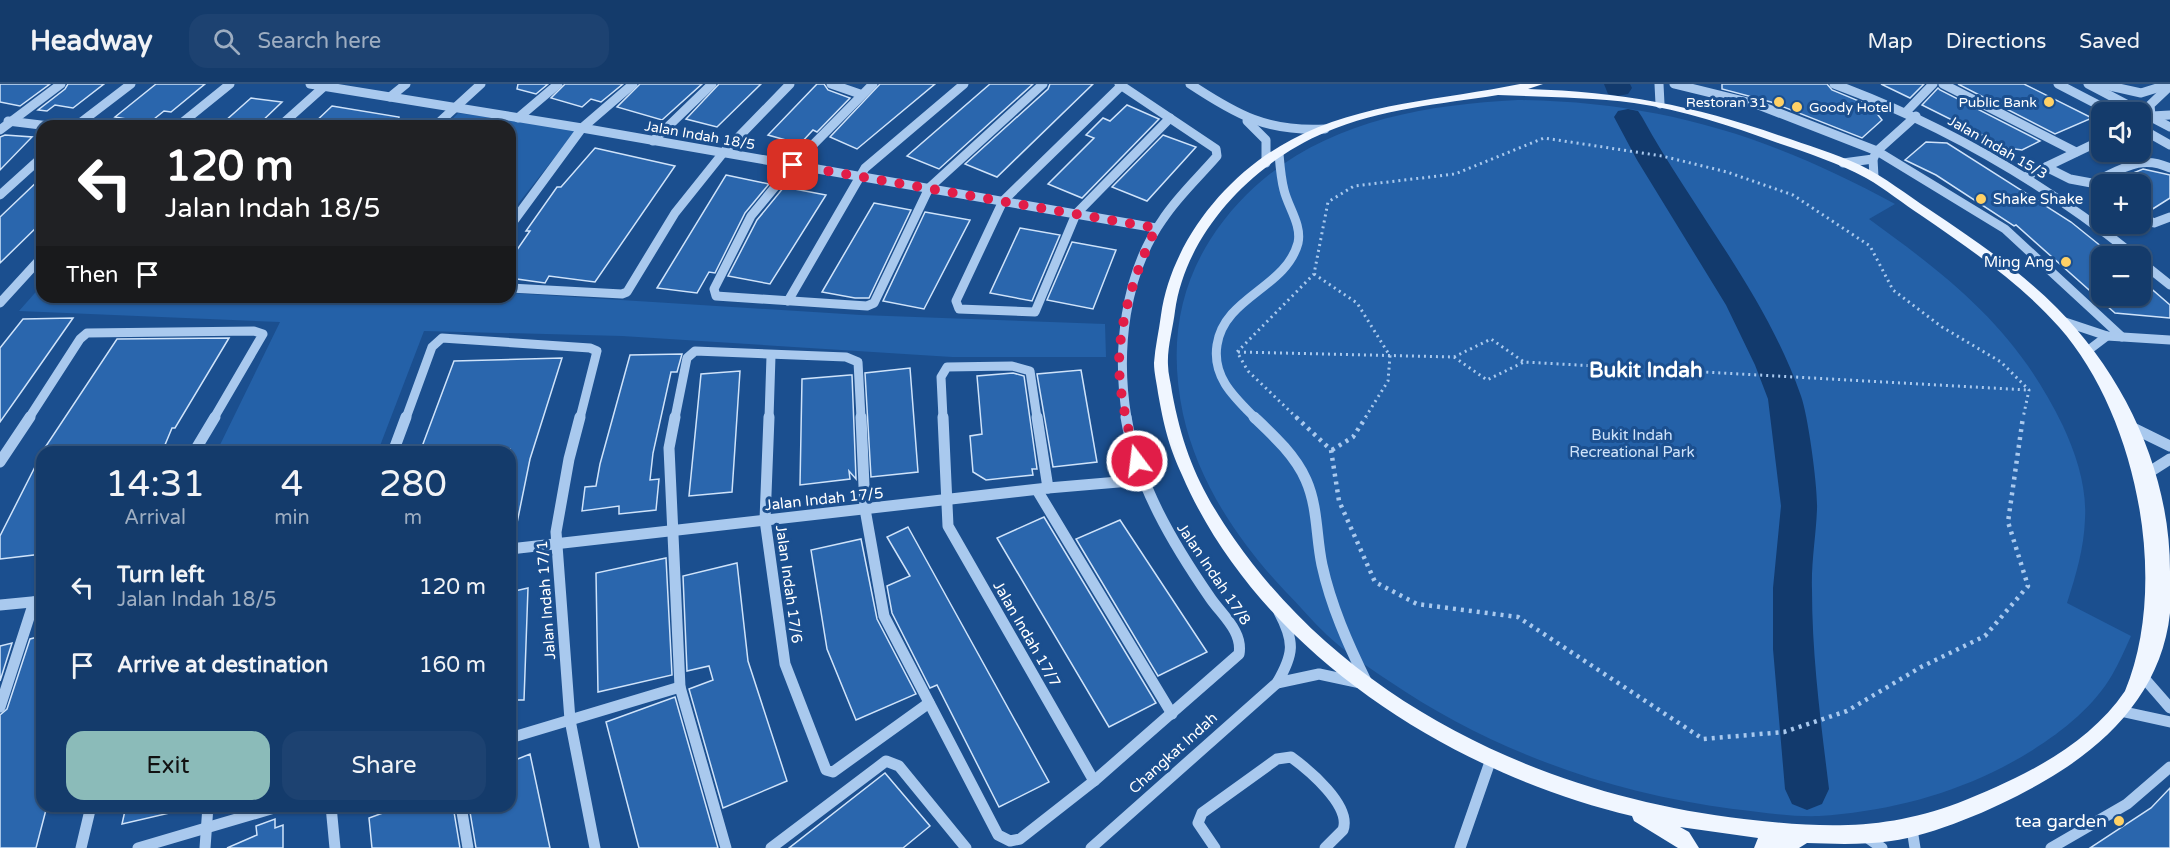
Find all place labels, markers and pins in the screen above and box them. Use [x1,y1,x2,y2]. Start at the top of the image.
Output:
place label: Restoran 31 [1686,94,1767,111]
place label: Public Bank [1959,94,2037,111]
marker: Restoran 31 [1772,95,1786,109]
marker: Public Bank [2042,95,2056,109]
place label: Goody Hotel [1809,99,1892,116]
marker: Goody Hotel [1790,100,1804,114]
pin [767,139,818,190]
place label: Shake Shake [1993,190,2083,208]
marker: Shake Shake [1974,192,1988,206]
place label: Ming Ang [1984,253,2054,271]
marker: Ming Ang [2059,255,2073,269]
place label: tea garden [2015,810,2107,832]
marker: tea garden [2112,814,2126,828]

